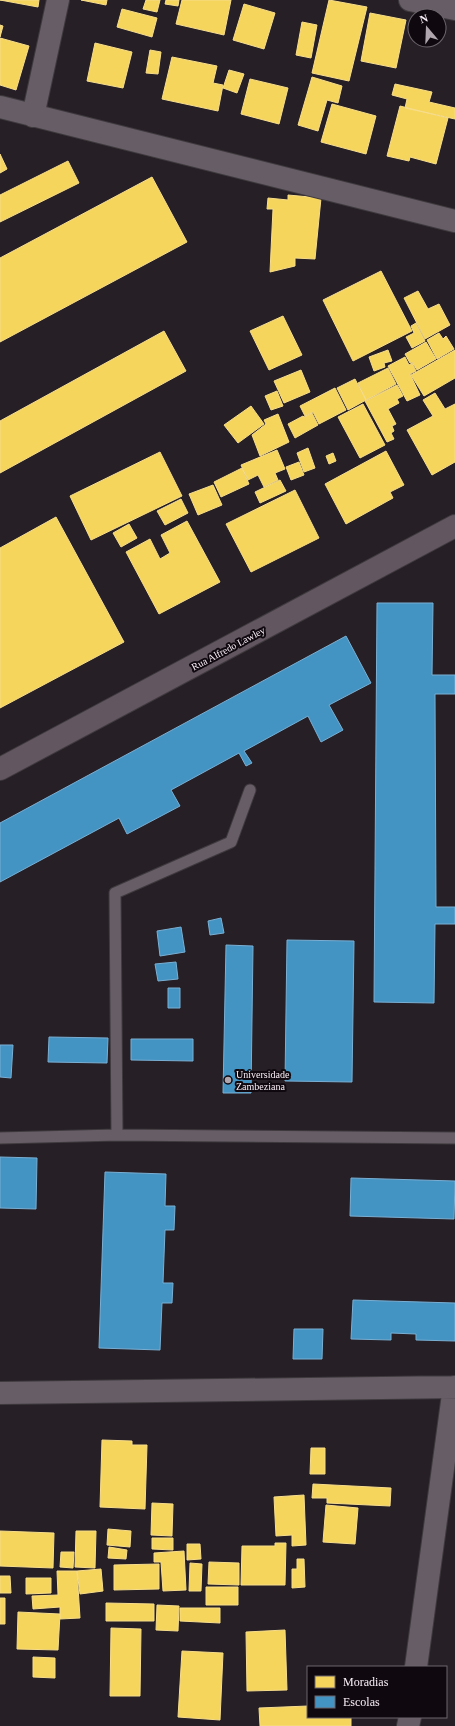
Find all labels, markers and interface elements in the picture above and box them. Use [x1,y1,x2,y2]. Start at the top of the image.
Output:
north arrow [407,8,447,48]
text: N [418,12,430,26]
street label: Rua Alfredo Lawley [190,624,267,672]
place label: Universidade Zambeziana [236,1069,290,1092]
marker: Universidade Zambeziana [223,1075,233,1085]
legend [307,1666,447,1718]
text: Moradias [343,1675,389,1689]
text: Escolas [343,1695,380,1709]

